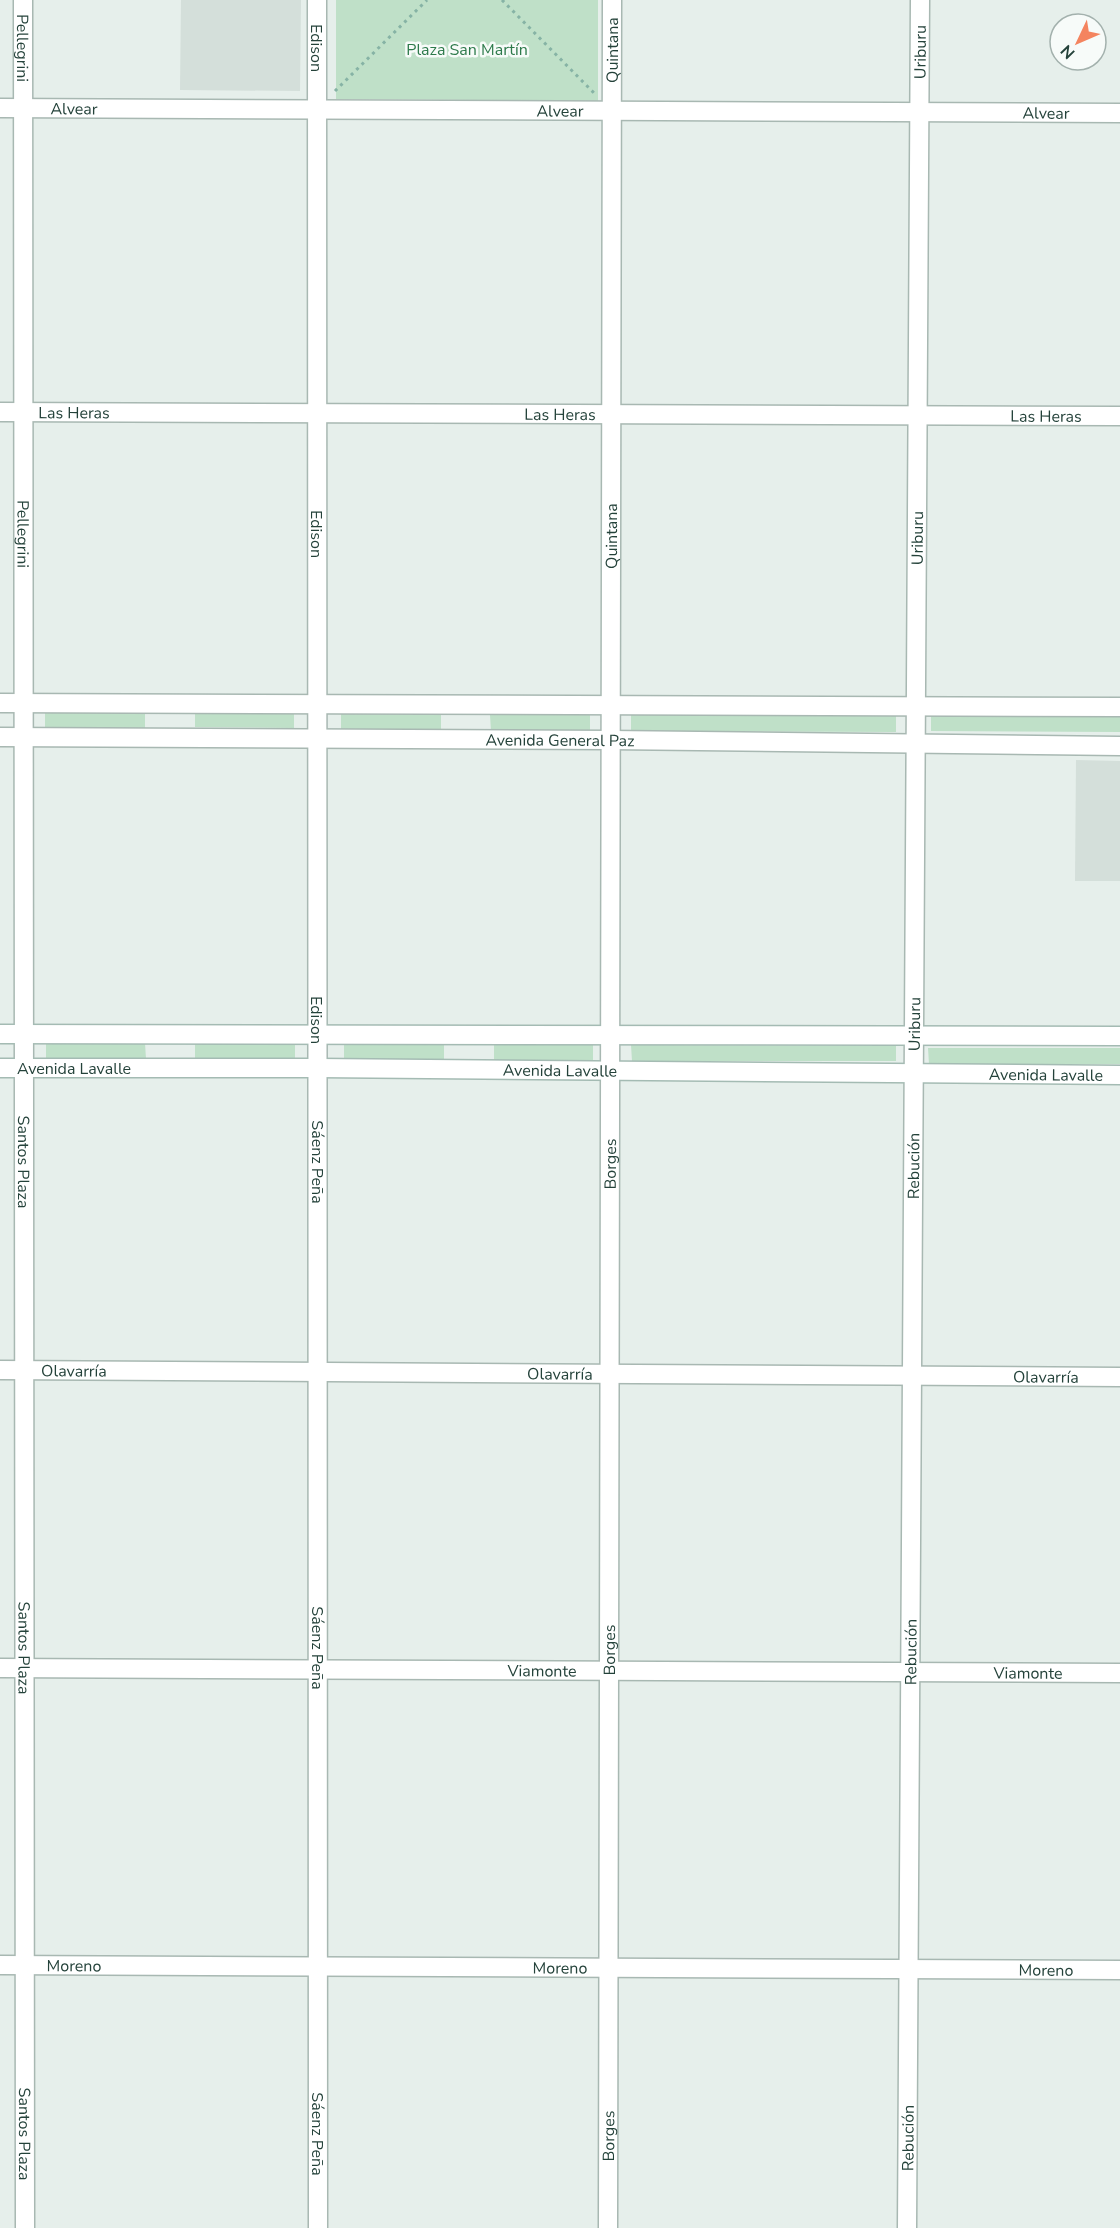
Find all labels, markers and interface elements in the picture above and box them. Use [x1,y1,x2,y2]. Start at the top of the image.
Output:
north arrow [1048,12,1108,72]
street label: Pellegrini [11,14,33,82]
street label: Quintana [602,17,624,83]
street label: Edison [305,24,327,72]
street label: Uriburu [910,25,932,79]
park label: Plaza San Martín [406,39,528,61]
text: N [1056,40,1080,64]
street label: Alvear [50,98,98,120]
street label: Alvear [536,100,584,123]
street label: Alvear [1022,103,1070,125]
street label: Las Heras [38,402,110,424]
street label: Las Heras [524,404,596,426]
street label: Las Heras [1010,406,1082,428]
street label: Pellegrini [11,500,34,568]
street label: Quintana [601,503,623,569]
street label: Edison [305,510,327,558]
street label: Uriburu [907,511,929,565]
street label: Avenida General Paz [485,729,635,752]
street label: Edison [305,996,327,1044]
street label: Uriburu [904,997,926,1051]
street label: Avenida Lavalle [17,1058,131,1080]
street label: Avenida Lavalle [503,1060,617,1083]
street label: Avenida Lavalle [989,1064,1103,1087]
street label: Santos Plaza [12,1116,34,1208]
street label: Sáenz Peña [306,1120,328,1204]
street label: Rebución [903,1133,925,1199]
street label: Borges [600,1138,622,1190]
street label: Olavarría [41,1360,107,1383]
street label: Olavarría [527,1363,593,1386]
street label: Olavarría [1013,1366,1079,1389]
street label: Santos Plaza [12,1602,35,1694]
street label: Sáenz Peña [306,1606,328,1690]
street label: Rebución [900,1619,923,1685]
street label: Borges [599,1624,621,1676]
street label: Viamonte [506,1660,577,1683]
street label: Viamonte [992,1662,1063,1685]
street label: Moreno [47,1955,102,1977]
street label: Moreno [533,1957,588,1980]
street label: Moreno [1019,1960,1074,1982]
street label: Santos Plaza [13,2088,35,2180]
street label: Sáenz Peña [306,2092,328,2176]
street label: Rebución [897,2105,920,2171]
street label: Borges [598,2110,620,2162]

